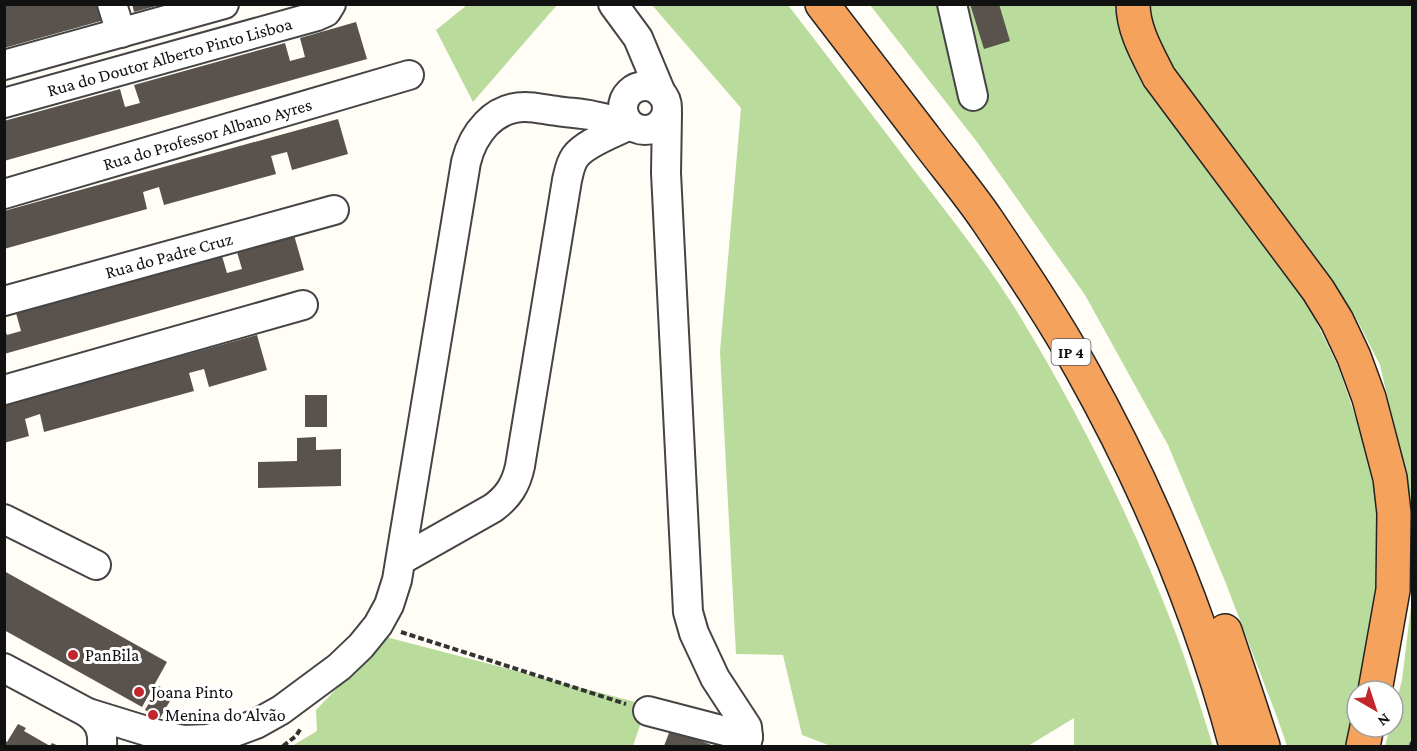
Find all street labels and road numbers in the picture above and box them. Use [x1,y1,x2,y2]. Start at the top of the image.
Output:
street label: Rua do Doutor Alberto Pinto Lisboa [45,13,294,101]
street label: Rua do Professor Albano Ayres [101,94,314,174]
street label: Rua do Padre Cruz [103,228,235,283]
road number: IP 4 [1052,339,1090,365]

